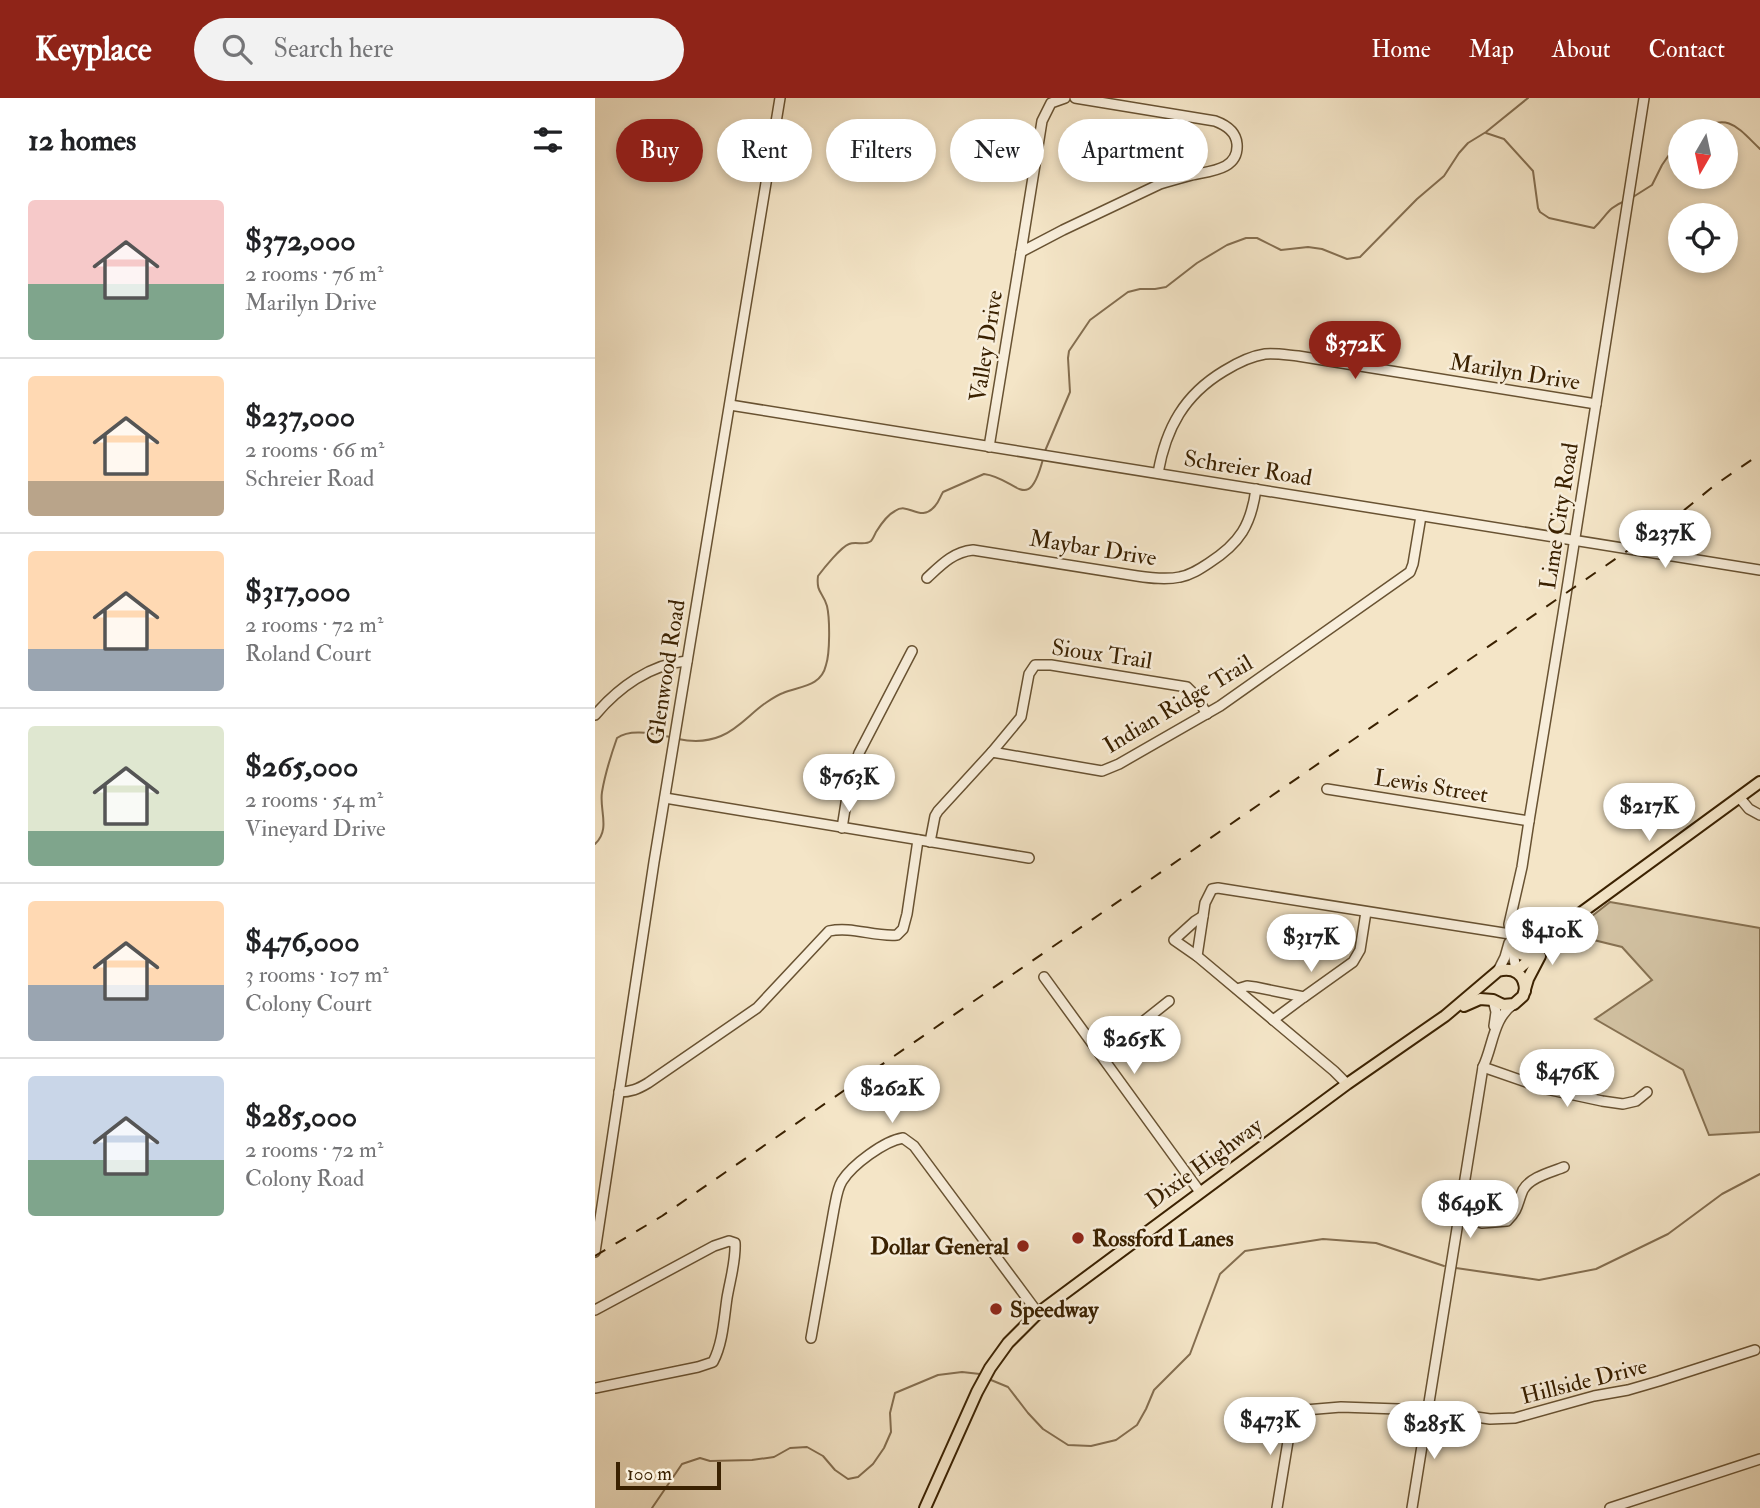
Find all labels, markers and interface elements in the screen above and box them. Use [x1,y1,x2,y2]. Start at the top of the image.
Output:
search box [194,18,684,81]
text: Keyplace [35,29,152,70]
icon: search [218,30,256,68]
text: Search here [274,33,394,65]
text: Home [1371,34,1431,65]
text: Map [1469,34,1514,65]
text: About [1552,34,1611,65]
text: Contact [1649,34,1725,65]
chip: Buy [616,119,703,182]
chip: Rent [717,119,812,182]
chip: Filters [826,119,936,182]
chip: New [950,119,1044,182]
chip: Apartment [1058,119,1208,182]
north arrow [1668,119,1738,189]
map controls [1668,119,1738,273]
icon: filters [529,121,567,159]
text: 12 homes [28,122,136,159]
button: locate [1668,203,1738,273]
text: $372,000 [245,222,356,259]
icon: home [84,228,168,312]
text: 2 rooms · 76 m² [245,259,383,288]
text: Marilyn Drive [245,288,377,317]
street label: Valley Drive [963,288,1009,404]
pin: $372K [1306,322,1404,381]
text: $372K [1325,329,1385,358]
street label: Marilyn Drive [1448,347,1583,397]
text: $237,000 [245,398,355,435]
icon: home [84,404,168,488]
text: 2 rooms · 66 m² [245,435,384,464]
street label: Lime City Road [1533,441,1585,591]
street label: Schreier Road [1182,444,1314,492]
text: Schreier Road [245,464,374,493]
pin: $237K [1616,510,1714,570]
text: $237K [1635,518,1695,547]
street label: Maybar Drive [1027,524,1159,572]
text: $317,000 [245,573,351,610]
icon: home [84,579,168,663]
street label: Glenwood Road [640,597,692,747]
text: 2 rooms · 72 m² [245,610,383,639]
street label: Sioux Trail [1050,633,1154,675]
text: Roland Court [245,639,371,668]
street label: Indian Ridge Trail [1098,648,1258,760]
text: $265,000 [245,748,358,785]
icon: home [84,754,168,838]
pin: $763K [800,754,898,814]
text: $763K [819,762,879,791]
street label: Lewis Street [1372,763,1490,809]
pin: $217K [1600,784,1698,843]
text: 2 rooms · 54 m² [245,785,383,814]
text: $217K [1619,791,1679,820]
text: Vineyard Drive [245,814,386,843]
pin: $410K [1503,908,1601,967]
pin: $317K [1262,914,1360,974]
text: $410K [1521,915,1583,944]
text: $317K [1283,922,1339,951]
text: $476,000 [245,923,360,960]
icon: home [84,929,168,1013]
text: 3 rooms · 107 m² [245,960,389,989]
text: Colony Court [245,989,372,1018]
pin: $265K [1085,1016,1183,1076]
text: $265K [1103,1024,1165,1053]
pin: $476K [1518,1049,1616,1109]
text: $476K [1535,1057,1599,1086]
pin: $262K [843,1066,941,1125]
text: $262K [860,1073,924,1102]
text: $285,000 [245,1098,357,1135]
icon: home [84,1104,168,1188]
street label: Dixie Highway [1140,1110,1269,1215]
text: 2 rooms · 72 m² [245,1135,383,1164]
text: Colony Road [245,1164,364,1193]
pin: $649K [1421,1180,1519,1240]
text: $649K [1438,1188,1502,1217]
place label: Rossford Lanes [1092,1224,1234,1253]
marker: Rossford Lanes [1070,1230,1086,1246]
place label: Dollar General [870,1232,1010,1261]
marker: Dollar General [1015,1238,1031,1254]
place label: Speedway [1010,1295,1099,1325]
marker: Speedway [988,1301,1004,1317]
street label: Hillside Drive [1518,1351,1651,1411]
pin: $473K [1221,1398,1319,1457]
pin: $285K [1385,1402,1483,1461]
text: $473K [1240,1405,1300,1434]
text: $285K [1403,1409,1465,1438]
scale bar [616,1459,721,1491]
text: 100 m [627,1462,672,1486]

